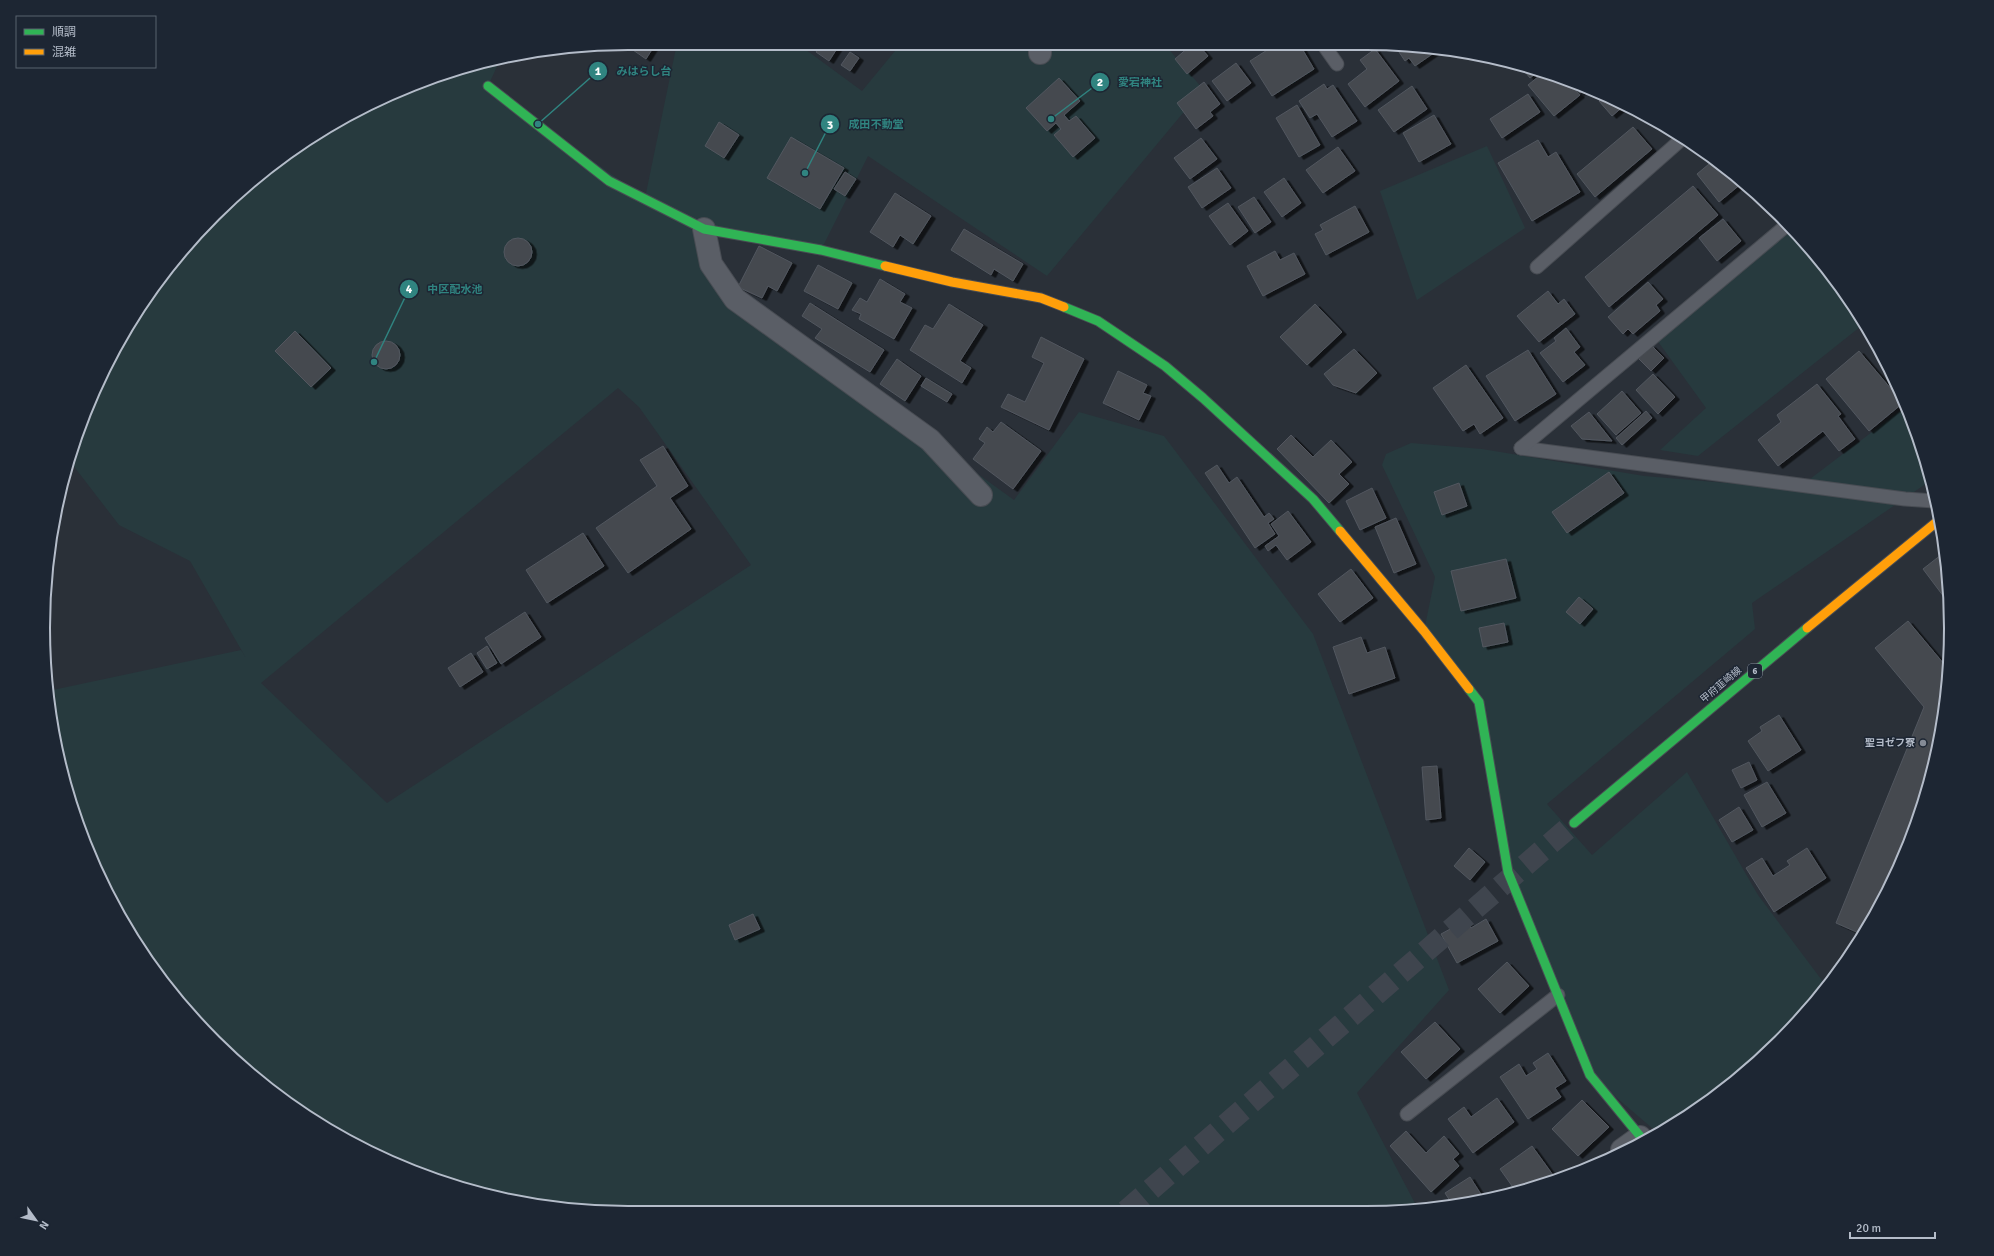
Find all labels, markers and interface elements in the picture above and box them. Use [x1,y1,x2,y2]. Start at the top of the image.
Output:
legend [16,16,156,68]
text: 順調 [52,25,76,40]
text: 混雑 [52,45,76,60]
callout: みはらし台 [588,60,679,83]
text: 1 [595,64,602,79]
text: みはらし台 [617,65,672,78]
callout: 愛宕神社 [1090,71,1170,94]
text: 2 [1097,75,1103,90]
text: 愛宕神社 [1118,76,1162,89]
callout: 成田不動堂 [820,113,911,136]
text: 3 [827,118,833,133]
text: 成田不動堂 [849,118,904,131]
callout: 中区配水池 [399,277,490,300]
text: 4 [406,282,413,297]
text: 中区配水池 [428,283,483,296]
street label: 甲府韮崎線 [1698,664,1744,706]
road number: 6 [1748,664,1762,678]
place label: 聖ヨゼフ寮 [1865,737,1915,749]
marker: 聖ヨゼフ寮 [1918,738,1928,748]
north arrow [16,1200,56,1240]
scale bar [1850,1214,1935,1240]
text: N [36,1218,52,1232]
text: 20 m [1856,1221,1881,1236]

